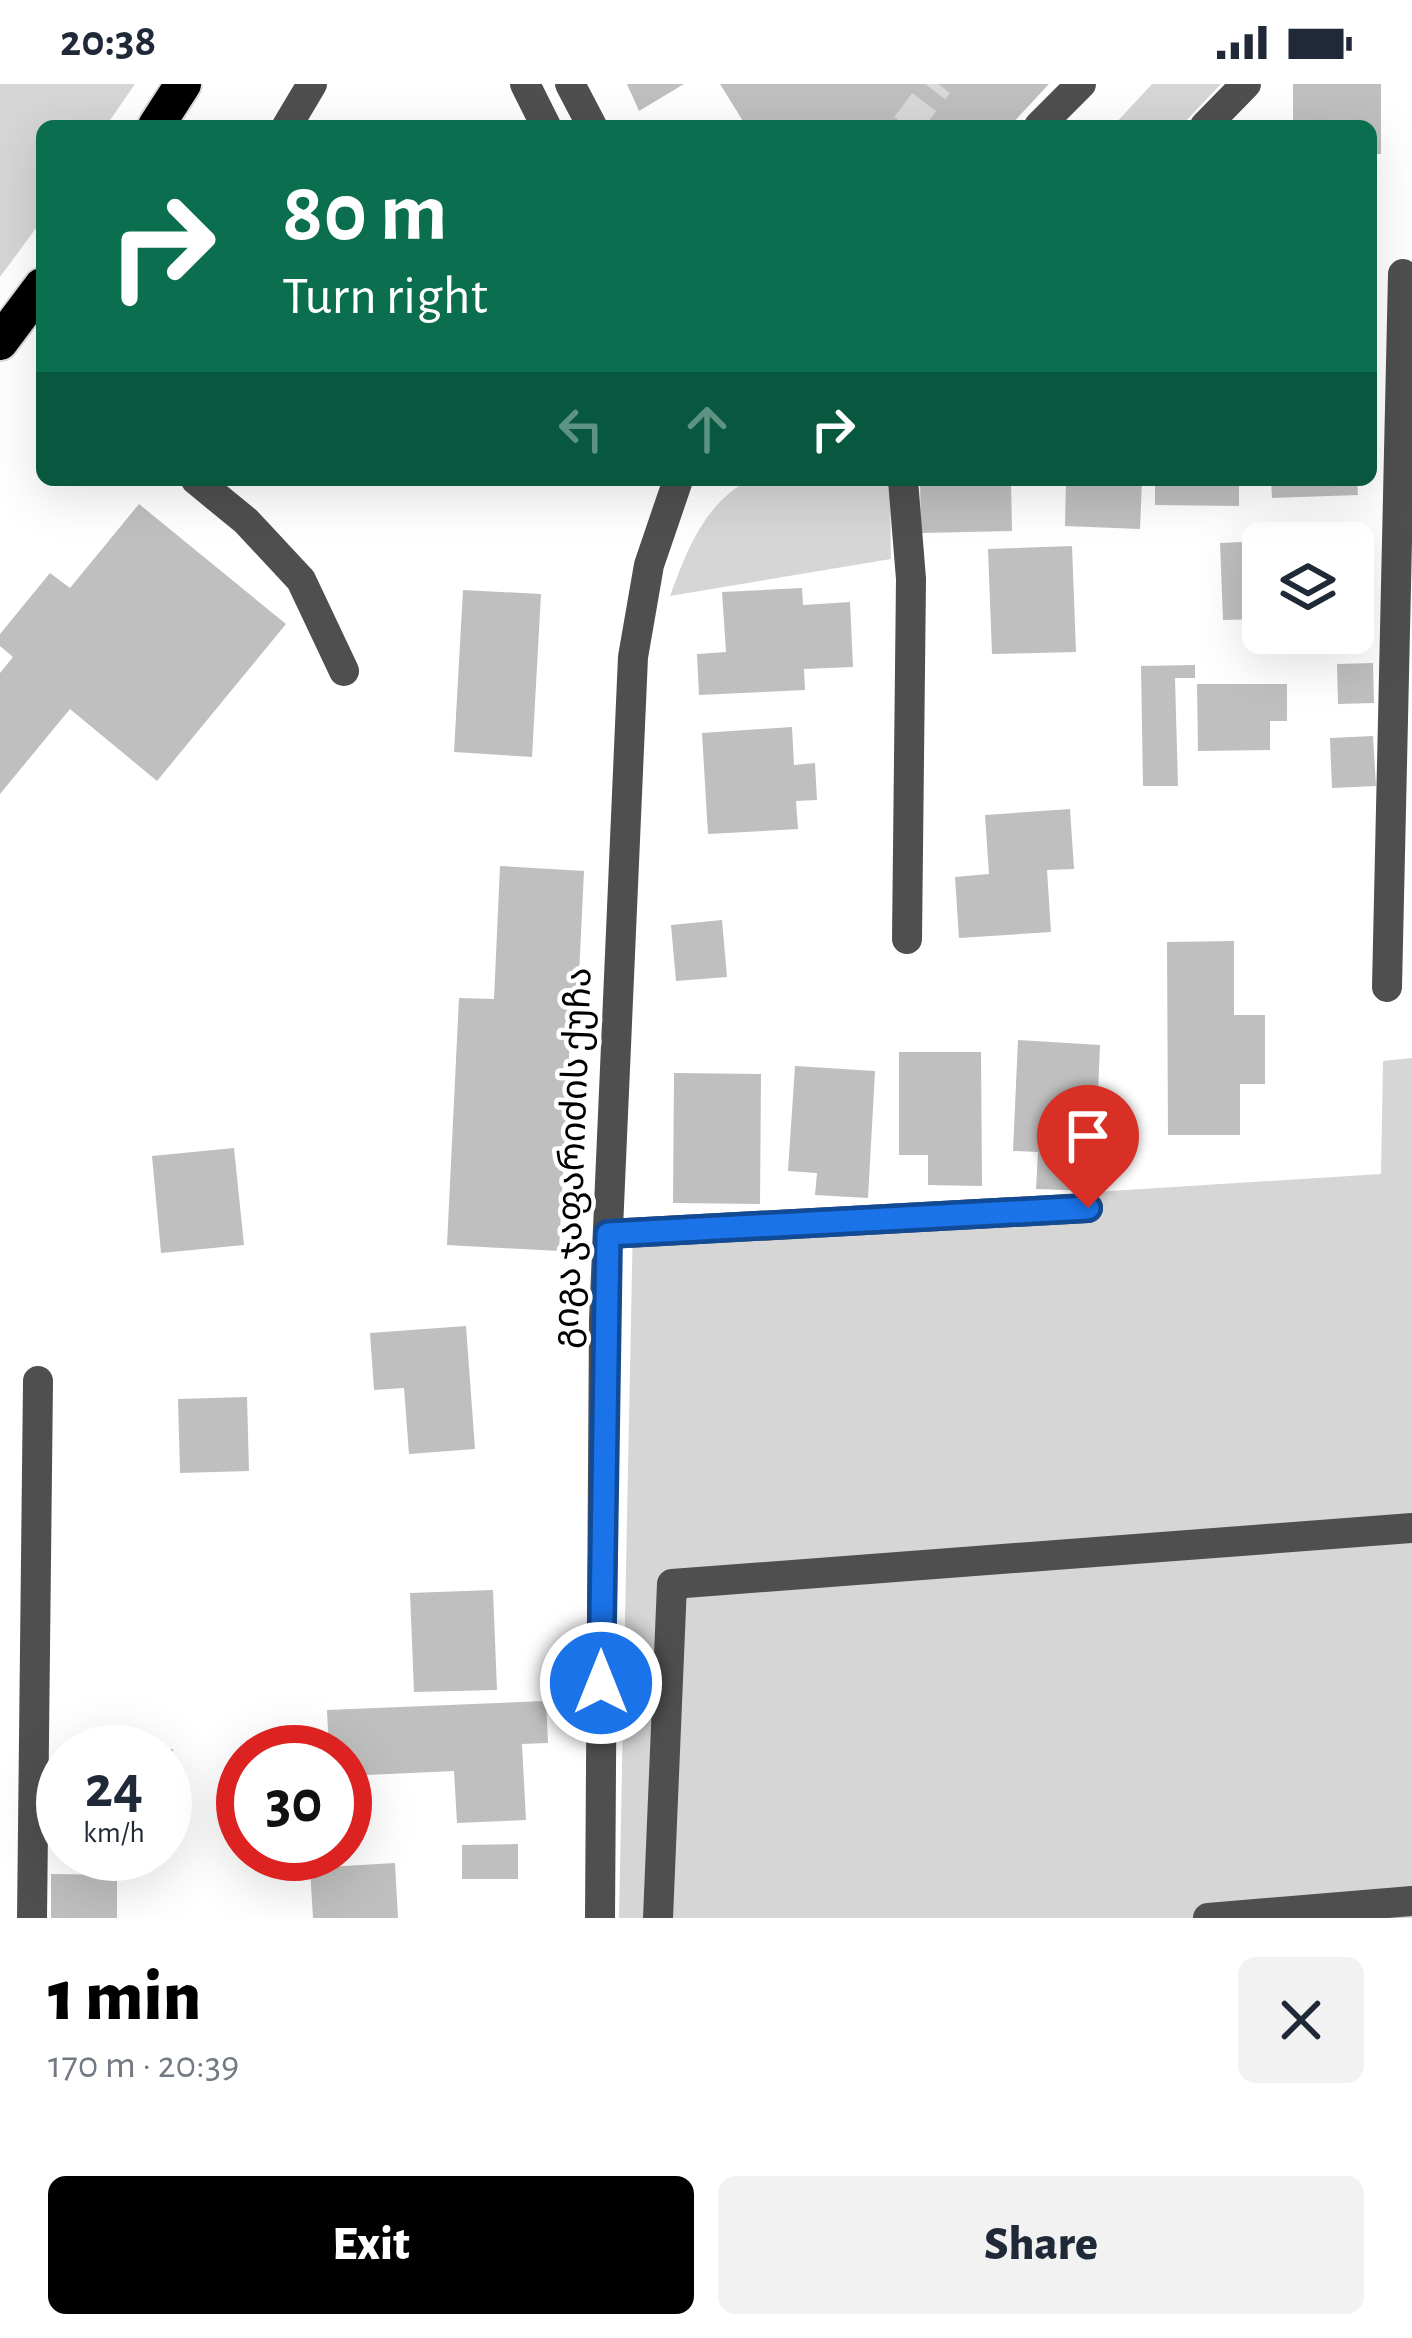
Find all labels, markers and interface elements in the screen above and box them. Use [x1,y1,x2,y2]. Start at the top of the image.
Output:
text: 20:38 [60,19,157,64]
icon: right [84,168,240,324]
text: 80 m [282,172,448,256]
text: Turn right [282,270,488,324]
icon: left [548,396,614,462]
icon: ahead [674,396,740,462]
icon: right [800,396,866,462]
map controls [1242,522,1374,654]
button: layers [1242,522,1374,654]
street label: გიგა ჯაფარიძის ქუჩა [548,967,600,1349]
pin [1037,1085,1139,1208]
icon: arrive [1055,1103,1121,1169]
position arrow [538,1620,664,1746]
speed limit sign: 30 [216,1725,372,1881]
text: 24 [85,1758,143,1818]
text: km/h [83,1818,145,1848]
button: close [1238,1957,1364,2083]
text: 1 min [48,1961,201,2033]
text: 170 m · 20:39 [48,2046,239,2085]
button: Exit [48,2176,694,2314]
button: Share [718,2176,1364,2314]

